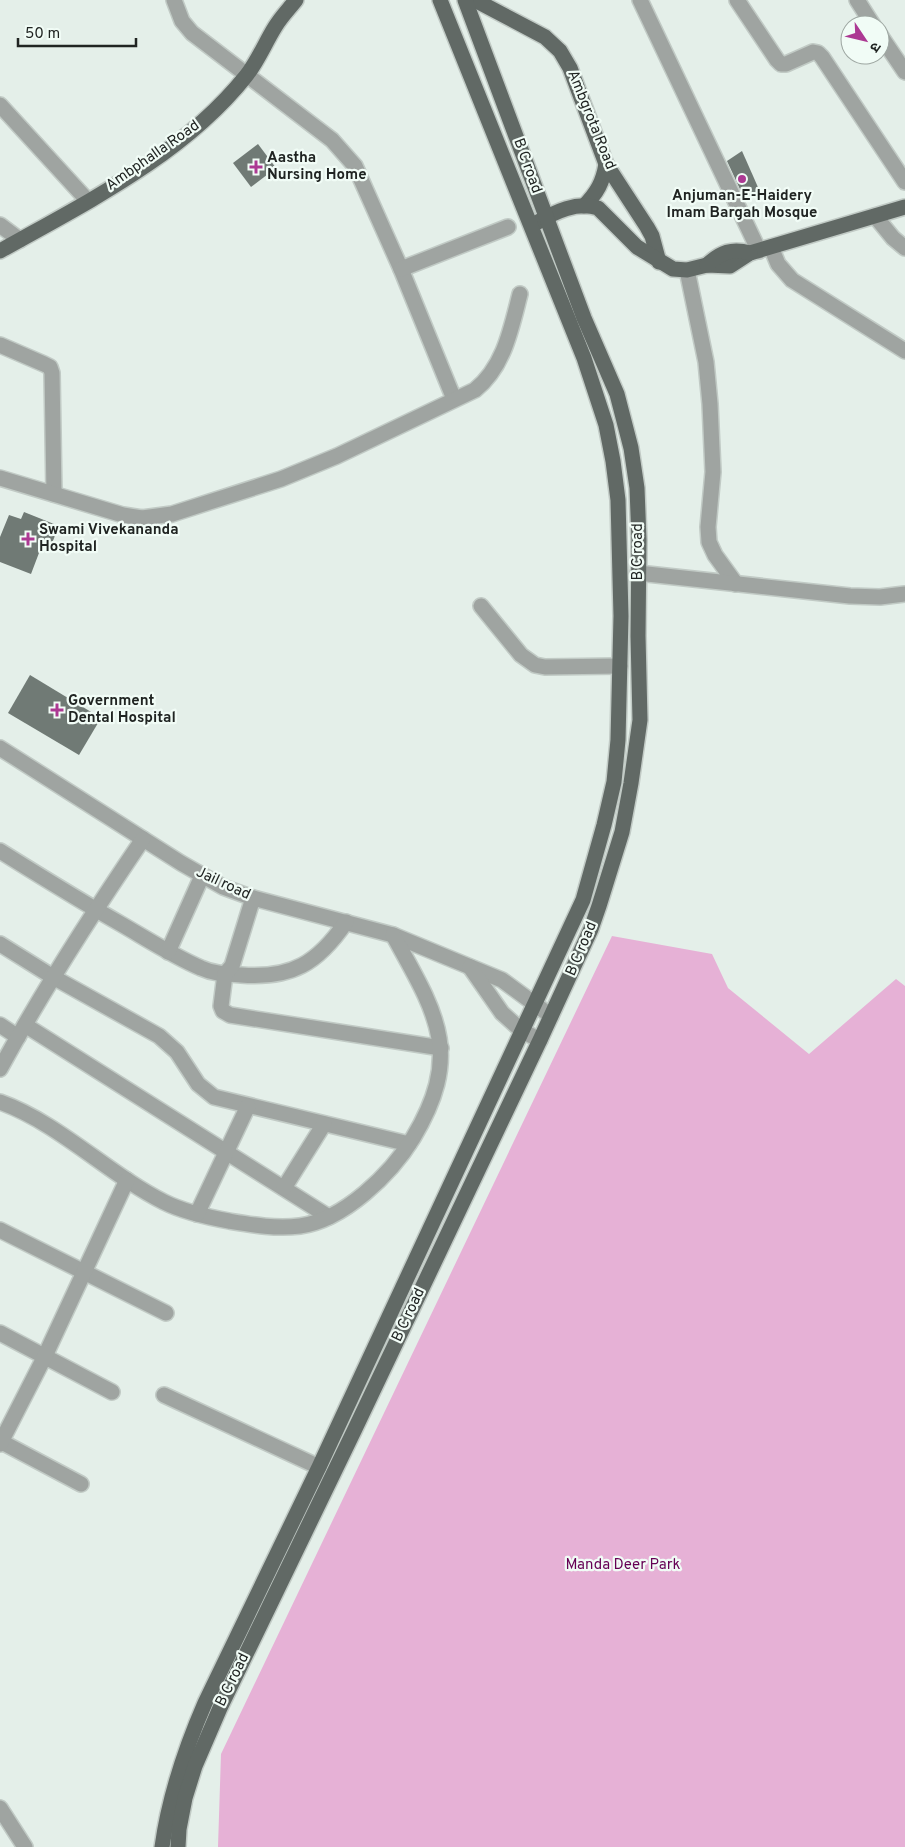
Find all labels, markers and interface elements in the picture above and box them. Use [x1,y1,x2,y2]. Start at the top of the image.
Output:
scale bar [18,15,135,47]
north arrow [840,15,890,65]
text: 50 m [25,25,60,44]
text: उ [865,38,884,55]
street label: Ambgrota Road [562,68,620,172]
street label: Ambphalla Road [102,117,204,195]
street label: B C road [508,136,546,196]
place label: Aastha Nursing Home [267,149,367,185]
marker: Aastha Nursing Home [249,160,263,174]
marker: Anjuman-E-Haidery Imam Bargah Mosque [736,173,748,185]
place label: Anjuman-E-Haidery Imam Bargah Mosque [667,187,817,223]
place label: Swami Vivekananda Hospital [39,521,179,557]
street label: B C road [629,523,648,581]
marker: Swami Vivekananda Hospital [21,532,35,546]
place label: Government Dental Hospital [68,692,176,728]
marker: Government Dental Hospital [50,703,64,717]
street label: Jail road [193,863,253,905]
street label: B C road [562,919,602,979]
street label: B C road [388,1285,430,1345]
park label: Manda Deer Park [565,1556,681,1575]
street label: B C road [212,1650,254,1710]

